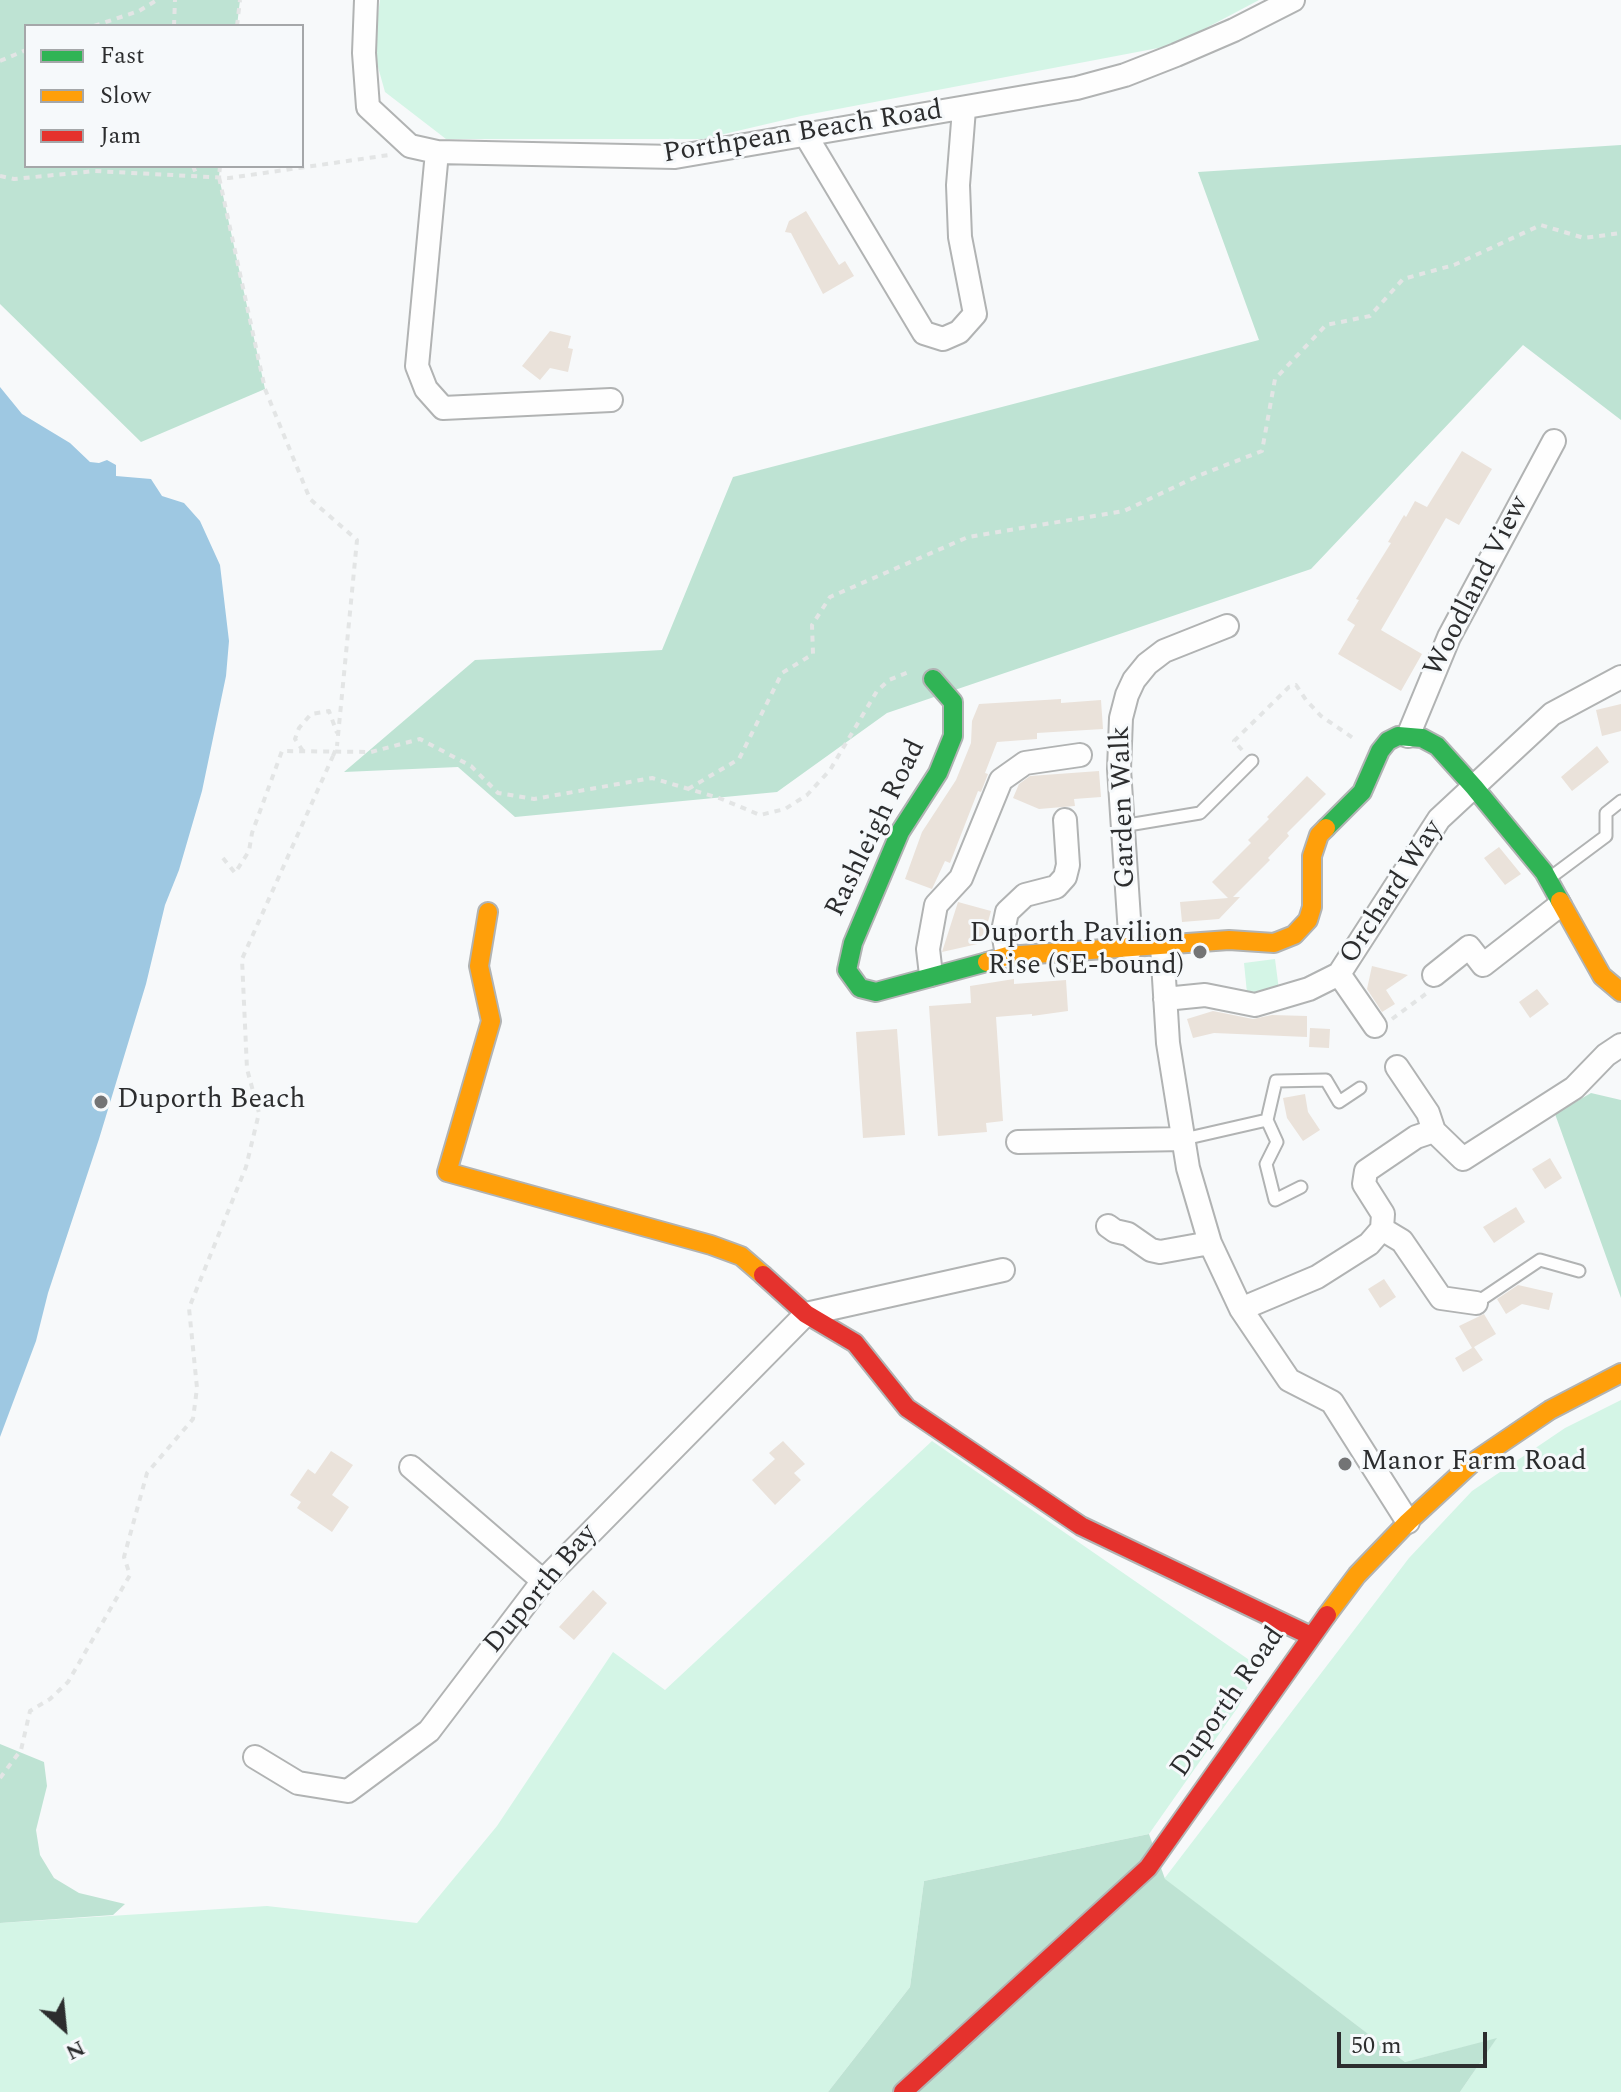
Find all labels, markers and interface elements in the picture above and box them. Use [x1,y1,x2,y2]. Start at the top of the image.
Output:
legend [24,24,304,168]
text: Fast [100,38,145,74]
text: Slow [100,78,151,114]
street label: Porthpean Beach Road [661,95,945,173]
text: Jam [100,118,141,154]
street label: Woodland View [1418,491,1538,683]
street label: Garden Walk [1105,725,1145,889]
street label: Rashleigh Road [820,735,934,923]
street label: Orchard Way [1334,815,1452,971]
place label: Duporth Pavilion Rise (SE-bound) [970,919,1184,985]
marker: Duporth Pavilion Rise (SE-bound) [1191,943,1209,961]
place label: Duporth Beach [117,1085,306,1119]
marker: Duporth Beach [92,1093,110,1111]
place label: Manor Farm Road [1361,1447,1587,1481]
marker: Manor Farm Road [1336,1455,1354,1473]
street label: Duporth Bay [478,1519,606,1661]
street label: Duporth Road [1165,1621,1293,1785]
north arrow [24,1988,104,2068]
scale bar [1341,2016,1491,2066]
text: 50 m [1351,2028,1402,2064]
text: N [60,2031,91,2069]

